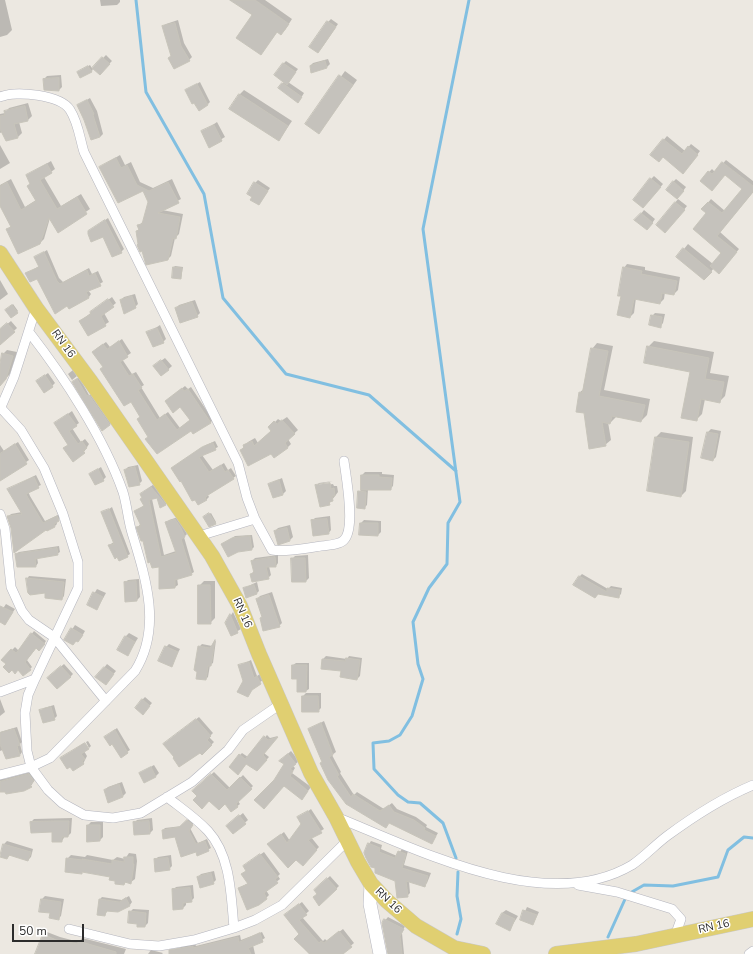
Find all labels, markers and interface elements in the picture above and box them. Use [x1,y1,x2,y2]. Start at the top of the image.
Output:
street label: RN 16 [48,327,78,361]
street label: RN 16 [230,596,254,630]
street label: RN 16 [372,885,404,917]
scale bar [14,916,86,942]
street label: RN 16 [697,917,731,937]
text: 50 m [19,923,47,939]

